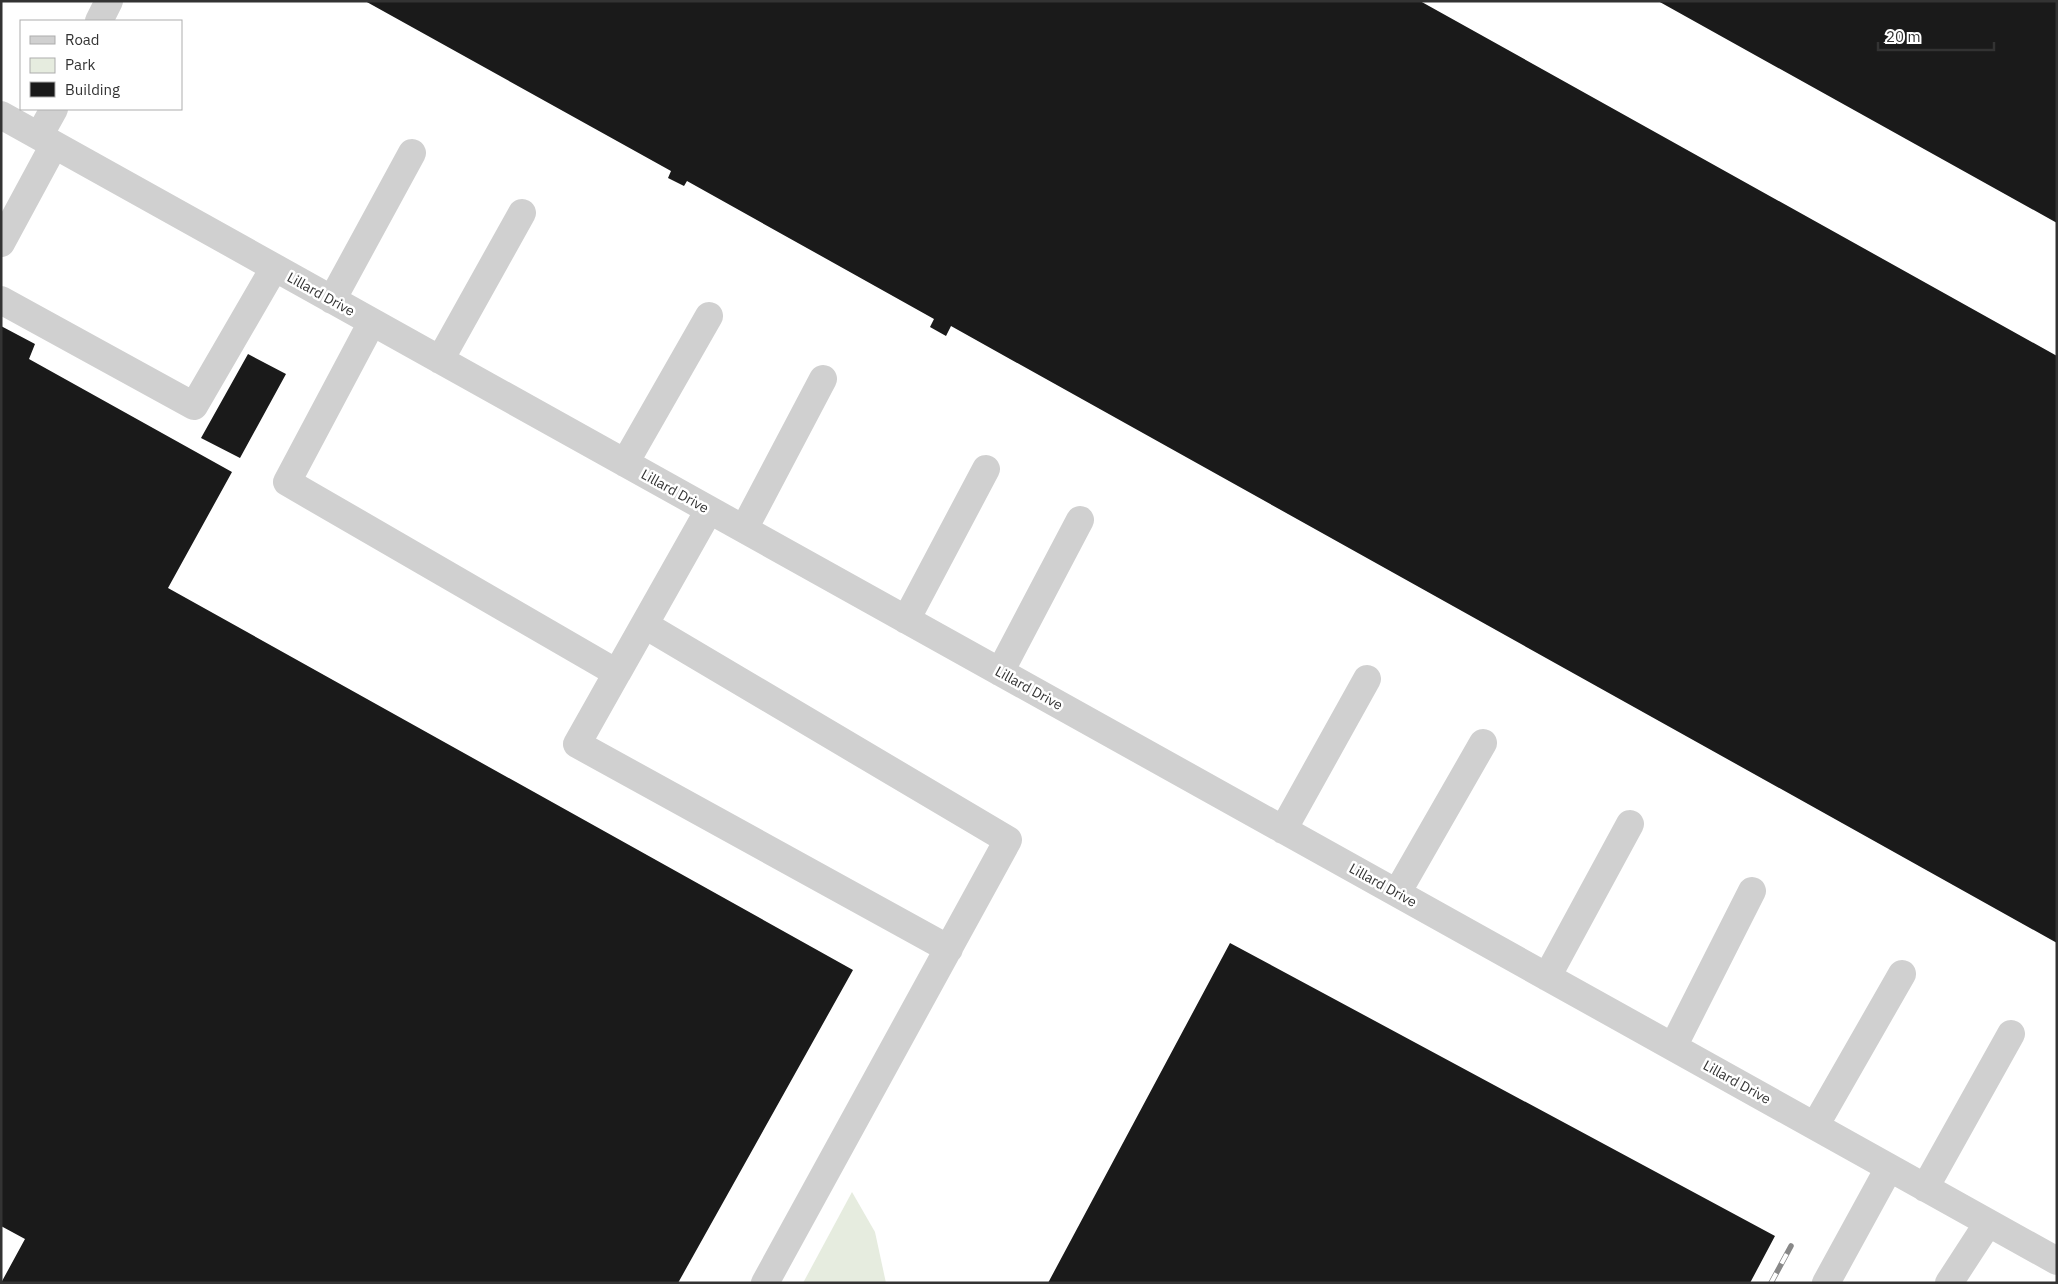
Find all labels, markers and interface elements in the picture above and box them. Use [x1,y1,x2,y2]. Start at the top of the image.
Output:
legend [20,20,182,110]
scale bar [1878,20,1994,52]
text: 20 m [1886,27,1921,46]
text: Road [65,30,100,49]
text: Park [65,55,95,74]
text: Building [65,80,120,99]
street label: Lillard Drive [284,268,358,320]
street label: Lillard Drive [638,465,712,517]
street label: Lillard Drive [992,662,1066,714]
street label: Lillard Drive [1346,859,1420,911]
street label: Lillard Drive [1700,1056,1774,1108]

